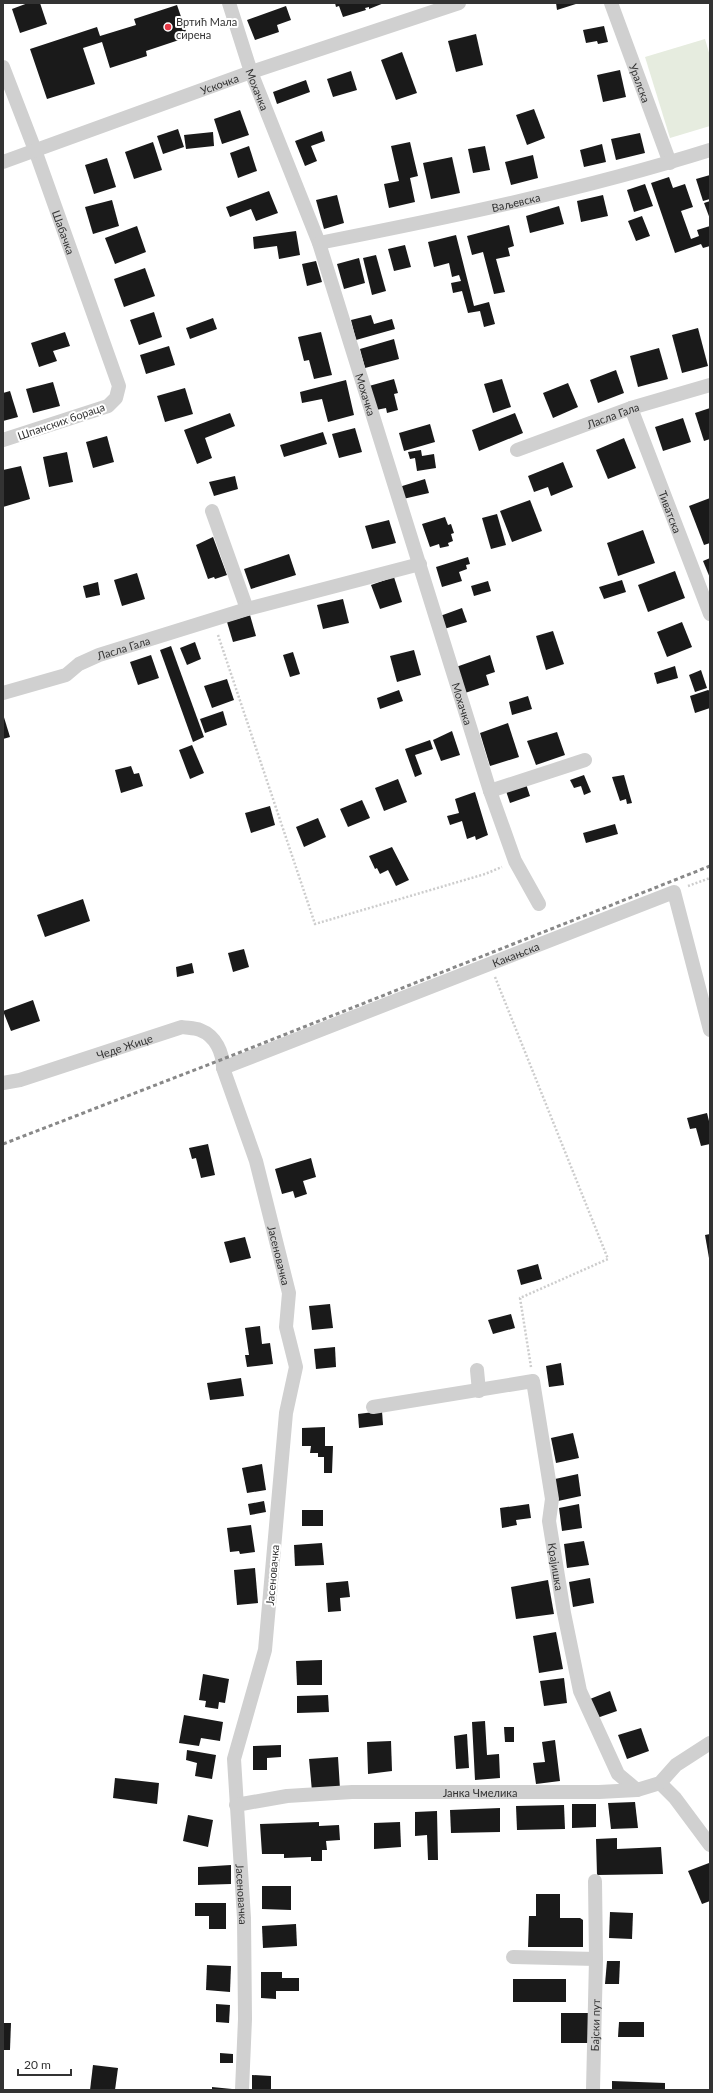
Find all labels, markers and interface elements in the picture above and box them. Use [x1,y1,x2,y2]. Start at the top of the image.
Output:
place label: Вртић Мала сирена [176,15,237,41]
marker: Вртић Мала сирена [163,22,173,32]
street label: Уралска [627,61,654,104]
street label: Мохачка [244,66,272,112]
street label: Ускочка [198,71,240,96]
street label: Ваљевска [490,190,541,214]
street label: Шабачка [50,208,78,256]
street label: Мохачка [353,371,379,417]
street label: Шпанских бораца [16,400,106,442]
street label: Ласла Гала [584,400,640,431]
street label: Тиватска [657,489,685,535]
street label: Ласла Гала [94,633,152,662]
street label: Мохачка [450,681,475,727]
street label: Какањска [490,939,541,969]
street label: Чеде Жице [95,1031,154,1061]
street label: Јасеновачка [266,1224,293,1286]
street label: Крајишка [546,1542,567,1591]
street label: Јасеновачка [263,1544,281,1606]
street label: Јанка Чмелика [443,1786,518,1799]
street label: Јасеновачка [234,1863,251,1925]
street label: Бајски пут [587,1998,602,2051]
scale bar [18,2051,71,2077]
text: 20 m [24,2057,51,2072]

